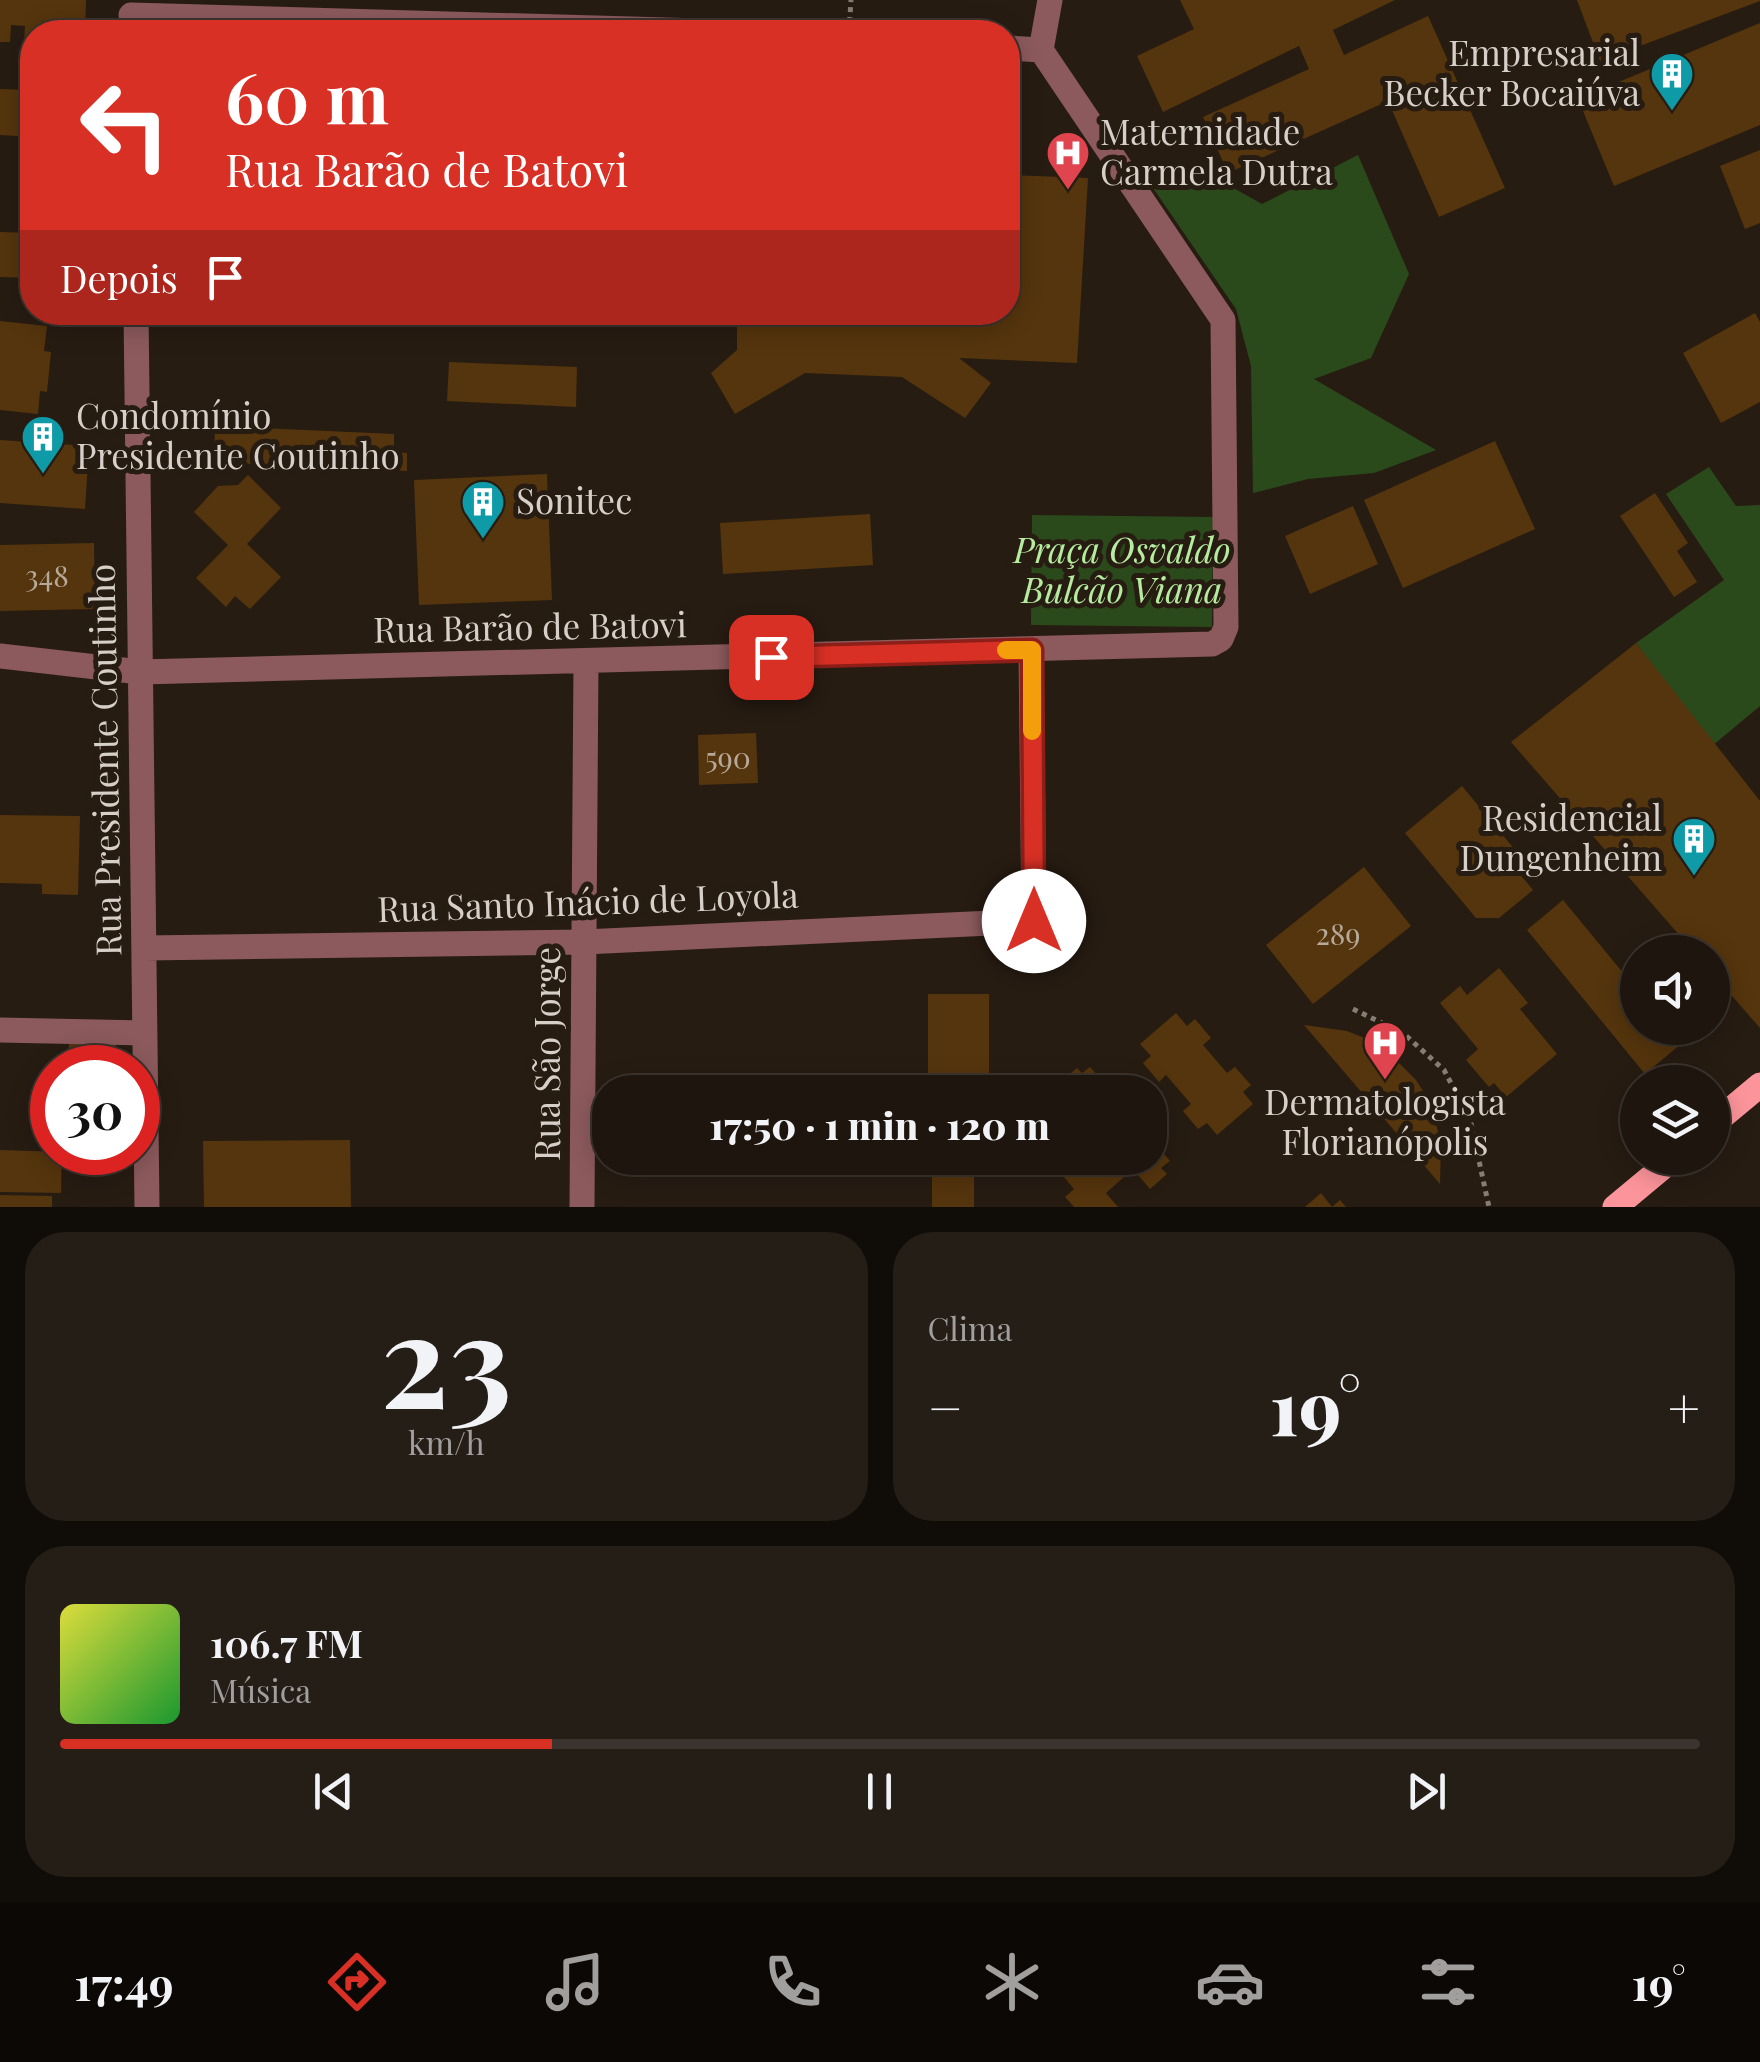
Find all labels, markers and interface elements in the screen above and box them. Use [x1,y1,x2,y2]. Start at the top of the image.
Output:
place label: Empresarial Becker Bocaiúva [1384,28,1641,115]
text: 60 m [225,48,389,142]
building icon: Empresarial Becker Bocaiúva [1649,51,1695,112]
icon: left [60,60,190,190]
place label: Maternidade Carmela Dutra [1100,107,1333,194]
hospital icon: Maternidade Carmela Dutra [1045,130,1091,191]
text: Rua Barão de Batovi [225,138,628,198]
icon: arrive [198,250,253,305]
text: Depois [60,252,178,303]
place label: Condomínio Presidente Coutinho [76,391,400,478]
building icon: Condomínio Presidente Coutinho [20,414,66,475]
place label: Sonitec [516,476,632,523]
building icon: Sonitec [460,479,506,540]
park label: Praça Osvaldo Bulcão Viana [1012,525,1230,612]
house number: 348 [25,555,69,595]
street label: Rua Presidente Coutinho [77,563,130,957]
street label: Rua Barão de Batovi [373,599,687,652]
pin [729,615,814,700]
icon: arrive [744,630,799,685]
house number: 590 [705,737,751,777]
place label: Residencial Dungenheim [1459,793,1662,880]
building icon: Residencial Dungenheim [1671,816,1717,877]
position arrow [982,869,1086,973]
street label: Rua Santo Inácio de Loyola [377,870,800,931]
house number: 289 [1315,913,1361,953]
map controls [1620,935,1730,1175]
button: sound [1620,935,1730,1045]
street label: Rua São Jorge [522,947,569,1161]
hospital icon: Dermatologista Florianópolis [1362,1020,1408,1081]
speed limit sign: 30 [30,1045,160,1175]
button: layers [1620,1065,1730,1175]
place label: Dermatologista Florianópolis [1264,1077,1506,1164]
text: 17:50 · 1 min · 120 m [709,1099,1050,1150]
text: 23 [381,1268,512,1442]
text: Clima [928,1306,1012,1349]
text: 19° [1270,1355,1361,1455]
text: − [928,1369,963,1443]
text: + [1668,1369,1700,1443]
text: km/h [408,1420,485,1463]
text: 106.7 FM [210,1617,363,1668]
text: Música [210,1668,311,1711]
icon: previous [306,1764,361,1819]
icon: pause [852,1764,907,1819]
icon: next [1399,1764,1454,1819]
icon: directions [322,1947,392,2017]
icon: music [540,1947,610,2017]
icon: phone [758,1947,828,2017]
icon: climate [977,1947,1047,2017]
icon: car [1195,1947,1265,2017]
icon: filters [1413,1947,1483,2017]
text: 17:49 [74,1952,174,2012]
text: 19° [1632,1952,1686,2012]

